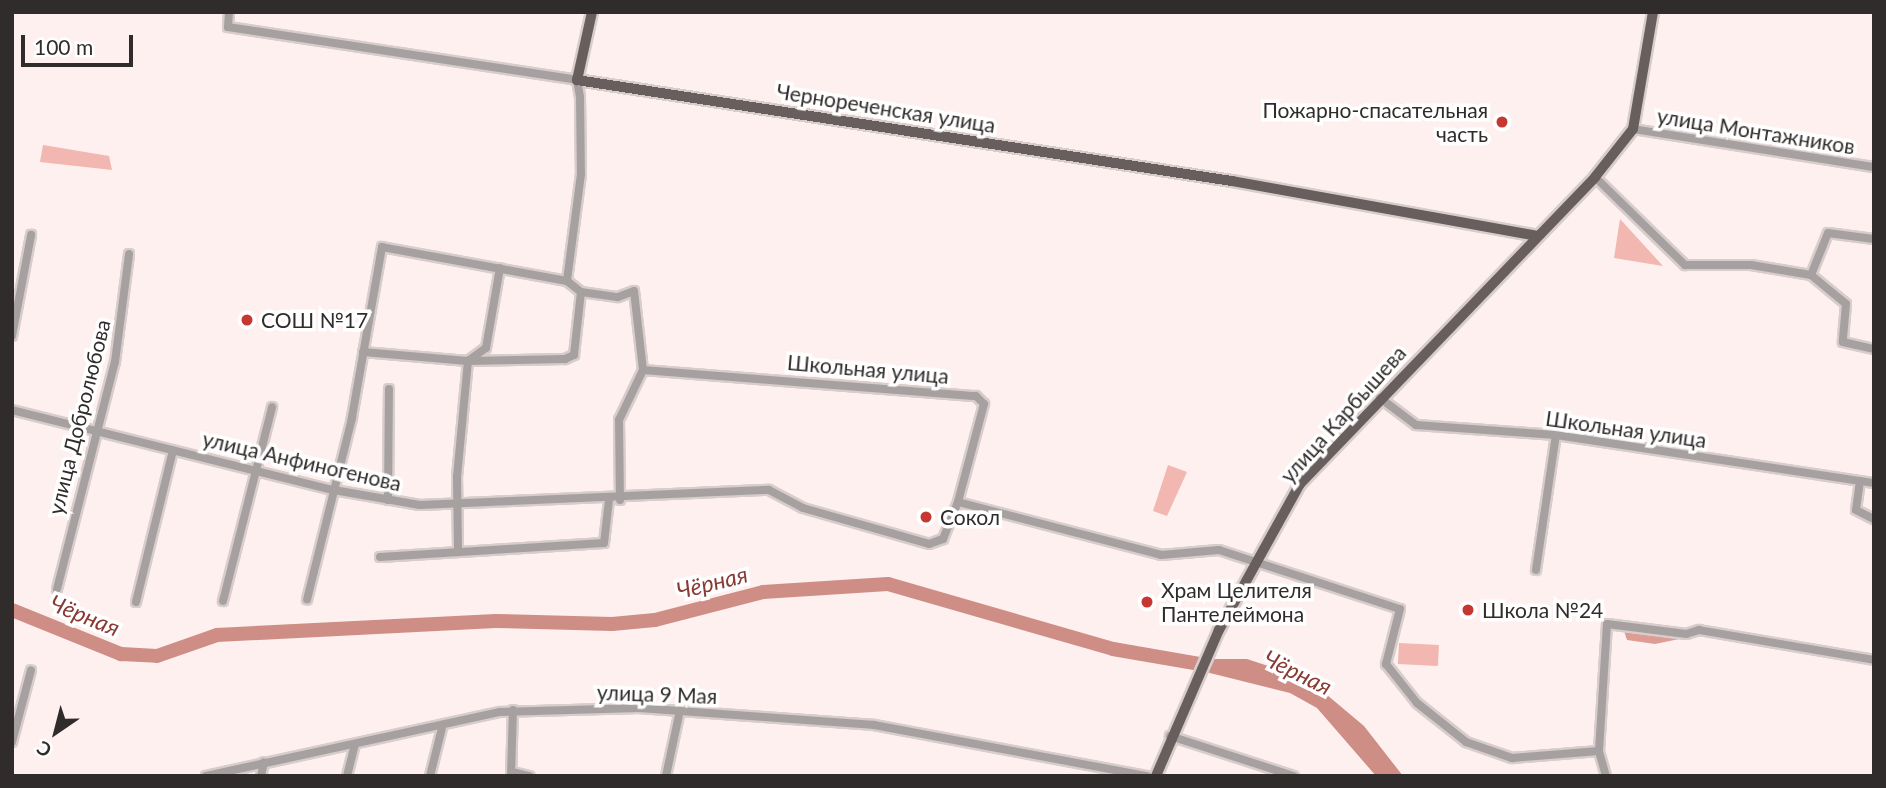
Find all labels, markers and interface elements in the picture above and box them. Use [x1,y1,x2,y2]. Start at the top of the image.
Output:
scale bar [24,21,136,65]
text: 100 m [34,34,93,59]
street label: Чернореченская улица [775,78,997,138]
place label: Пожарно-спасательная часть [1262,97,1488,147]
street label: улица Монтажников [1655,103,1857,159]
marker: Пожарно-спасательная часть [1494,114,1510,130]
place label: СОШ №17 [261,307,368,333]
marker: СОШ №17 [239,312,255,328]
street label: улица Добролюбова [43,317,115,517]
street label: улица Карбышева [1275,340,1411,488]
street label: Школьная улица [786,349,950,389]
street label: Школьная улица [1544,405,1708,453]
street label: улица Анфиногенова [200,426,404,496]
place label: Сокол [940,504,1000,530]
marker: Сокол [918,509,934,525]
water label: Чёрная [674,560,750,604]
place label: Храм Целителя Пантелеймона [1161,577,1312,627]
water label: Чёрная [46,589,124,641]
marker: Храм Целителя Пантелеймона [1139,594,1155,610]
place label: Школа №24 [1482,597,1603,623]
marker: Школа №24 [1460,602,1476,618]
water label: Чёрная [1259,644,1337,700]
street label: улица 9 Мая [596,679,718,709]
north arrow [21,697,91,767]
text: С [32,737,55,763]

